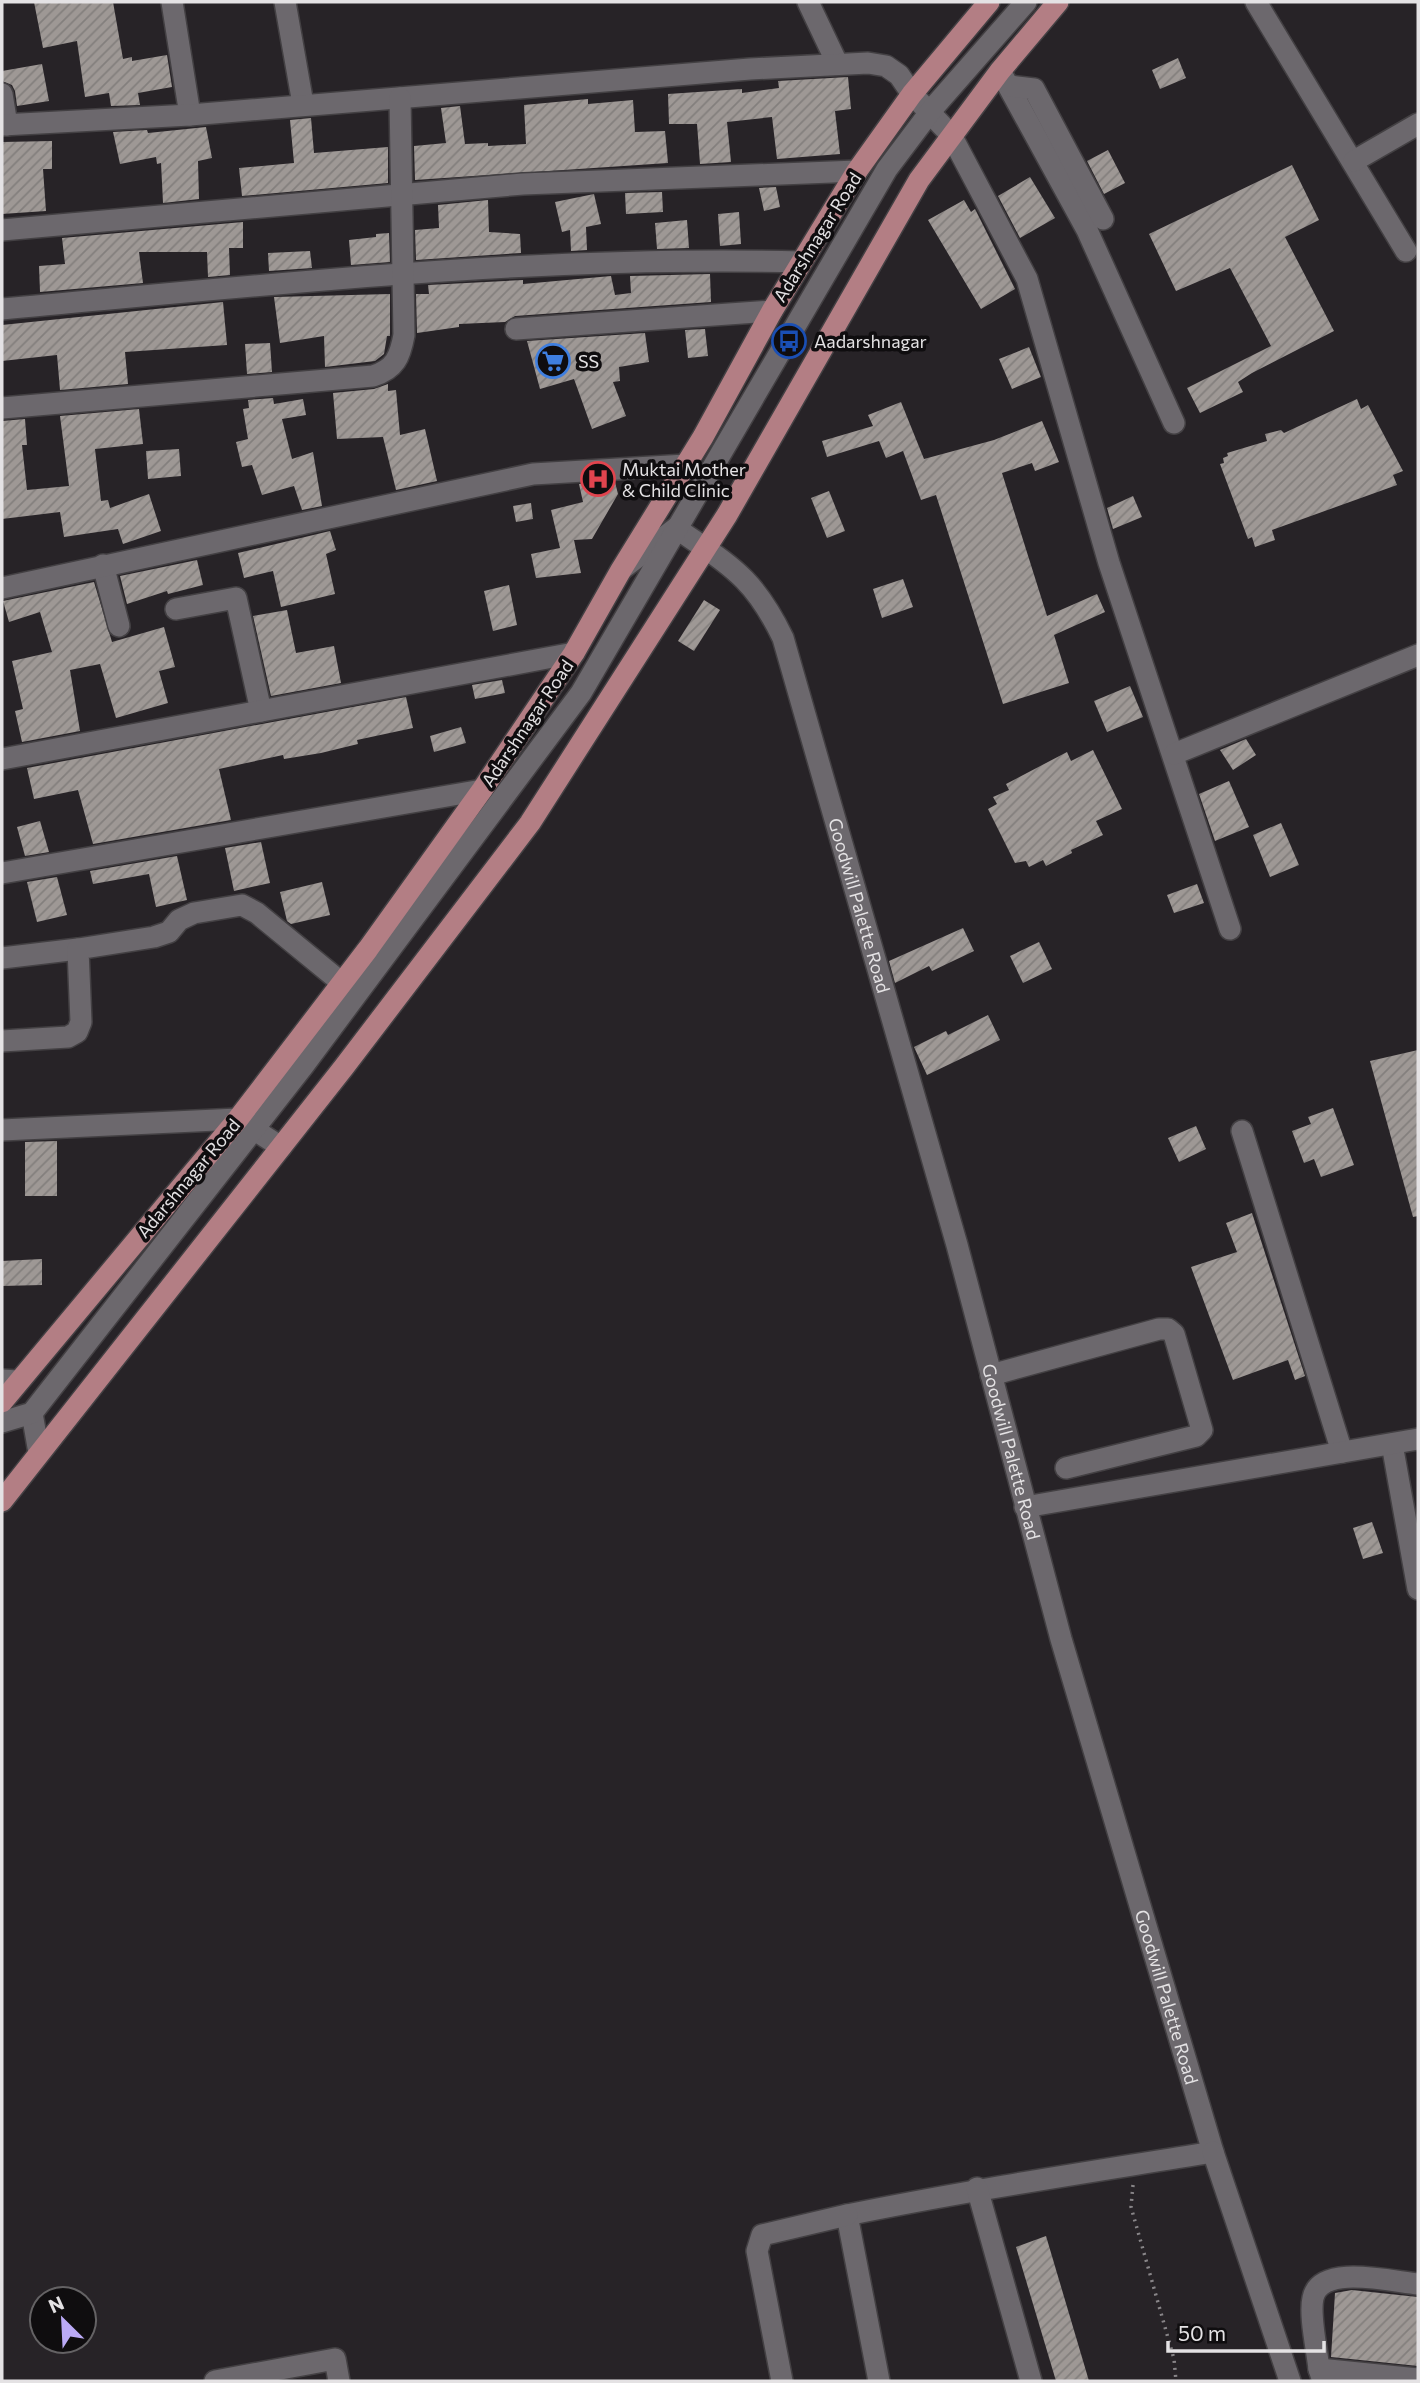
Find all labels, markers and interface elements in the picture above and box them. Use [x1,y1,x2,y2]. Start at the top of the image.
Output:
street label: Adarshnagar Road [768,168,866,306]
bus stop icon: Aadarshnagar [770,322,808,360]
place label: Aadarshnagar [814,330,927,352]
supermarket icon: SS [534,342,572,380]
place label: SS [578,350,599,372]
place label: Muktai Mother & Child Clinic [622,458,746,501]
hospital icon: Muktai Mother & Child Clinic [579,460,617,498]
street label: Adarshnagar Road [476,655,578,791]
street label: Goodwill Palette Road [824,815,895,995]
street label: Adarshnagar Road [132,1114,244,1242]
street label: Goodwill Palette Road [978,1361,1045,1542]
street label: Goodwill Palette Road [1131,1907,1203,2087]
north arrow [28,2285,98,2355]
text: N [45,2291,67,2317]
scale bar [1168,2310,1324,2354]
text: 50 m [1178,2320,1226,2345]

